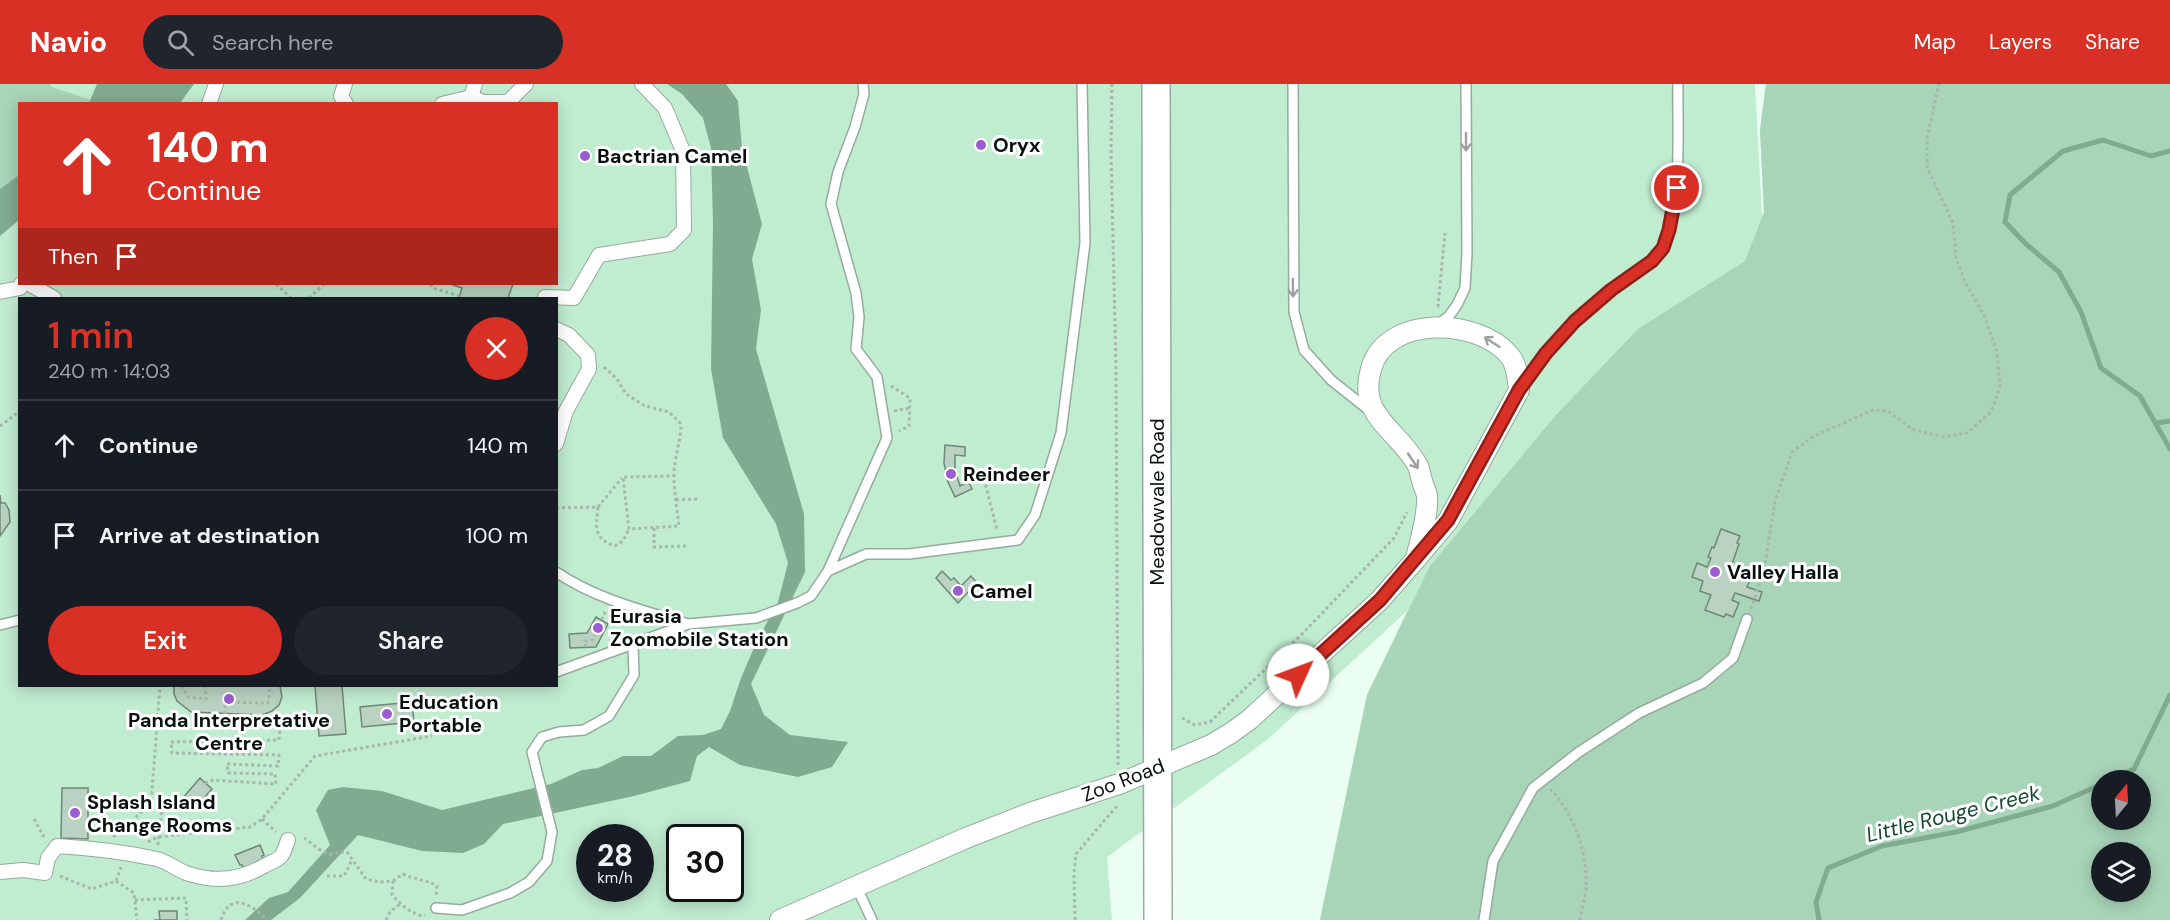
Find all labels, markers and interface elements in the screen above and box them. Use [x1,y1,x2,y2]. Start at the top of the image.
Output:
search box [143,15,563,69]
text: Navio [30,24,107,61]
icon: search [164,26,197,59]
text: Search here [212,28,333,57]
text: Map [1914,28,1956,56]
text: Layers [1989,28,2052,56]
text: Share [2085,28,2140,56]
text: 140 m [147,120,269,175]
icon: ahead [48,126,126,204]
place label: Oryx [993,132,1041,158]
one-way arrow [1460,132,1472,152]
marker: Oryx [974,138,988,152]
place label: Bactrian Camel [597,143,747,169]
marker: Bactrian Camel [578,149,592,163]
pin [1651,162,1702,213]
icon: arrive [1660,171,1693,204]
text: Continue [147,173,261,208]
icon: arrive [110,240,143,273]
text: Then [48,242,98,271]
one-way arrow [1288,277,1299,297]
text: 1 min [48,312,134,359]
button: close [465,317,528,380]
one-way arrow [1484,336,1501,348]
text: 240 m · 14:03 [48,358,171,384]
street label: Meadowvale Road [1144,419,1170,585]
icon: ahead [48,429,81,462]
text: Continue [99,431,198,460]
text: 140 m [467,431,528,460]
one-way arrow [1407,452,1419,468]
place label: Reindeer [963,461,1050,487]
marker: Reindeer [944,467,958,481]
icon: arrive [48,519,81,552]
text: Arrive at destination [99,521,320,550]
text: 100 m [466,521,528,550]
place label: Valley Halla [1727,559,1839,585]
marker: Valley Halla [1708,565,1722,579]
place label: Camel [970,578,1033,604]
marker: Camel [951,584,965,598]
place label: Eurasia Zoomobile Station [610,603,789,652]
button: Exit [48,606,282,675]
button: Share [294,606,528,675]
marker: Eurasia Zoomobile Station [591,621,605,635]
position arrow [1266,643,1330,707]
place label: Education Portable [399,689,499,738]
marker: Panda Interpretative Centre [222,692,236,706]
place label: Panda Interpretative Centre [128,707,330,756]
marker: Education Portable [380,707,394,721]
street label: Zoo Road [1078,752,1168,808]
north arrow [2091,770,2151,830]
map controls [2091,770,2151,902]
water label: Little Rouge Creek [1863,779,2043,849]
place label: Splash Island Change Rooms [87,789,232,838]
marker: Splash Island Change Rooms [68,806,82,820]
speed limit sign: 30 [666,824,744,902]
text: 28 [597,836,633,875]
button: layers [2091,842,2151,902]
text: km/h [597,868,633,888]

